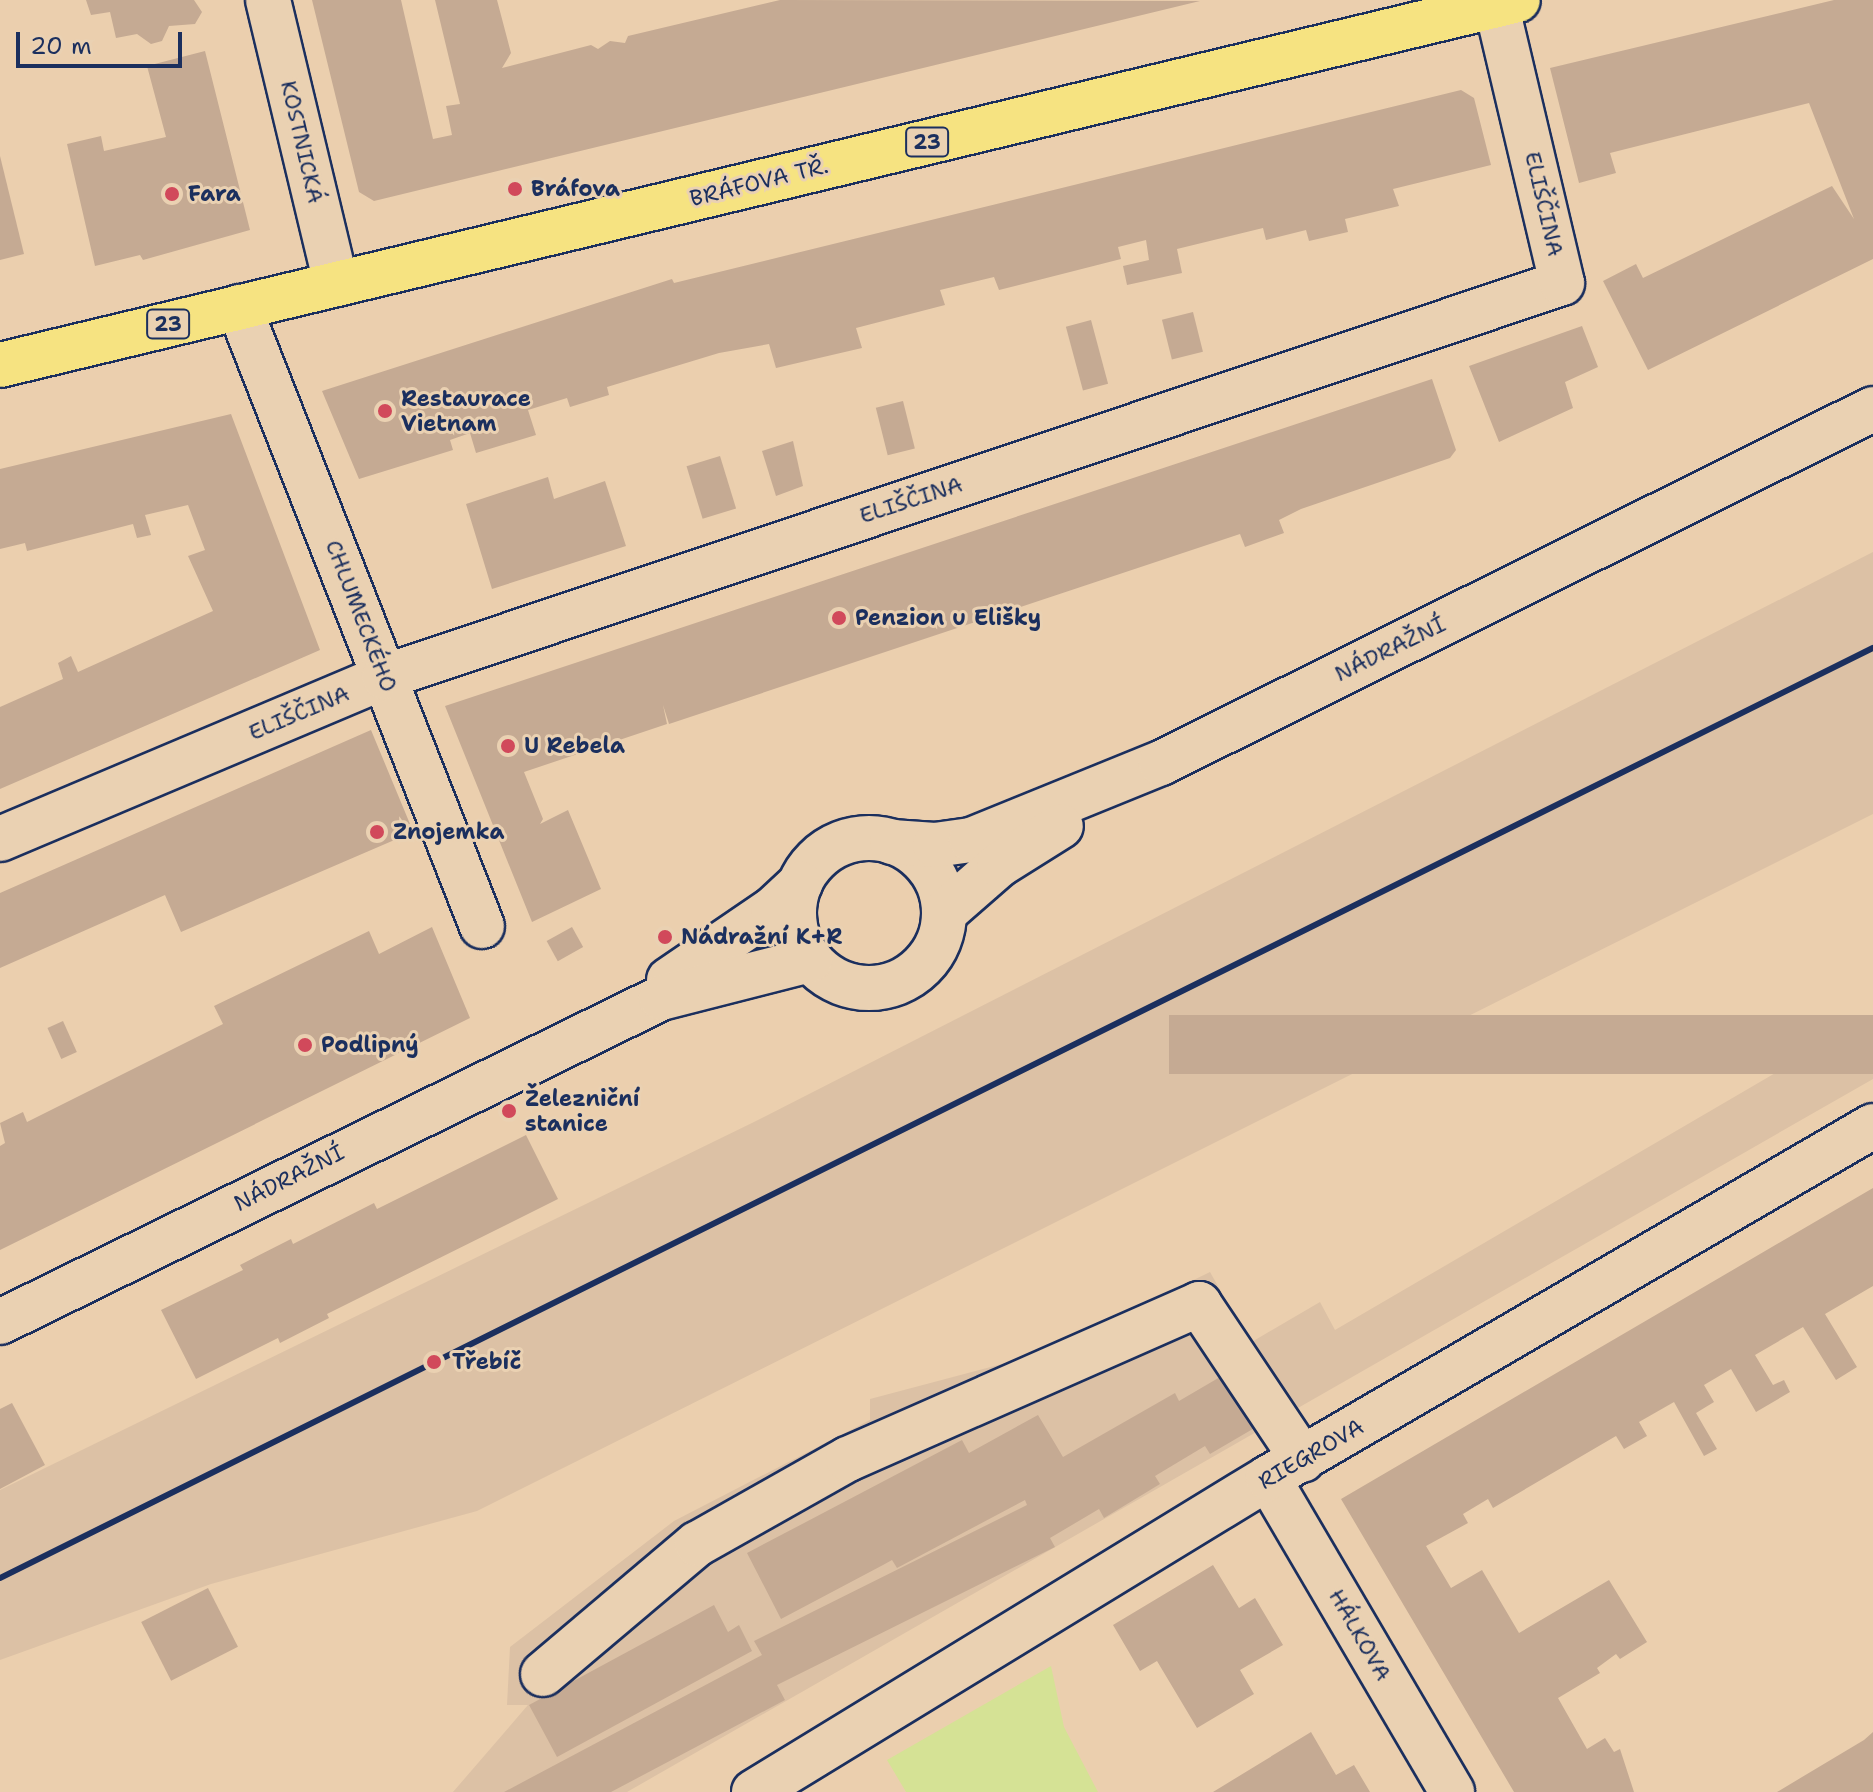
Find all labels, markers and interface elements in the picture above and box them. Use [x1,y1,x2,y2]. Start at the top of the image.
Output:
scale bar [20,16,186,66]
text: 20 m [30,30,92,62]
street label: KOSTNICKÁ [275,78,329,206]
road number: 23 [905,126,949,158]
street label: ELIŠČINA [1519,149,1569,259]
street label: BRÁFOVA TŘ. [687,152,831,212]
place label: Bráfova [531,176,620,202]
marker: Bráfova [506,180,524,198]
place label: Fara [188,181,241,207]
marker: Fara [163,185,181,203]
road number: 23 [146,308,190,340]
place label: Restaurace Vietnam [401,385,531,436]
marker: Restaurace Vietnam [376,402,394,420]
street label: ELIŠČINA [856,471,966,529]
street label: CHLUMECKÉHO [320,536,402,696]
place label: Penzion u Elišky [855,605,1041,631]
marker: Penzion u Elišky [830,609,848,627]
street label: NÁDRAŽNÍ [1330,611,1450,687]
street label: ELIŠČINA [245,680,353,746]
place label: U Rebela [524,733,625,759]
marker: U Rebela [499,737,517,755]
place label: Znojemka [393,819,504,845]
marker: Znojemka [368,823,386,841]
place label: Nádražní K+R [681,924,843,950]
marker: Nádražní K+R [656,928,674,946]
place label: Podlipný [321,1032,419,1058]
marker: Podlipný [296,1036,314,1054]
place label: Železniční stanice [525,1085,639,1136]
marker: Železniční stanice [500,1102,518,1120]
street label: NÁDRAŽNÍ [230,1139,348,1217]
place label: Třebíč [452,1349,521,1375]
marker: Třebíč [423,1351,445,1373]
street label: RIEGROVA [1254,1413,1368,1495]
street label: HÁLKOVA [1323,1584,1397,1686]

